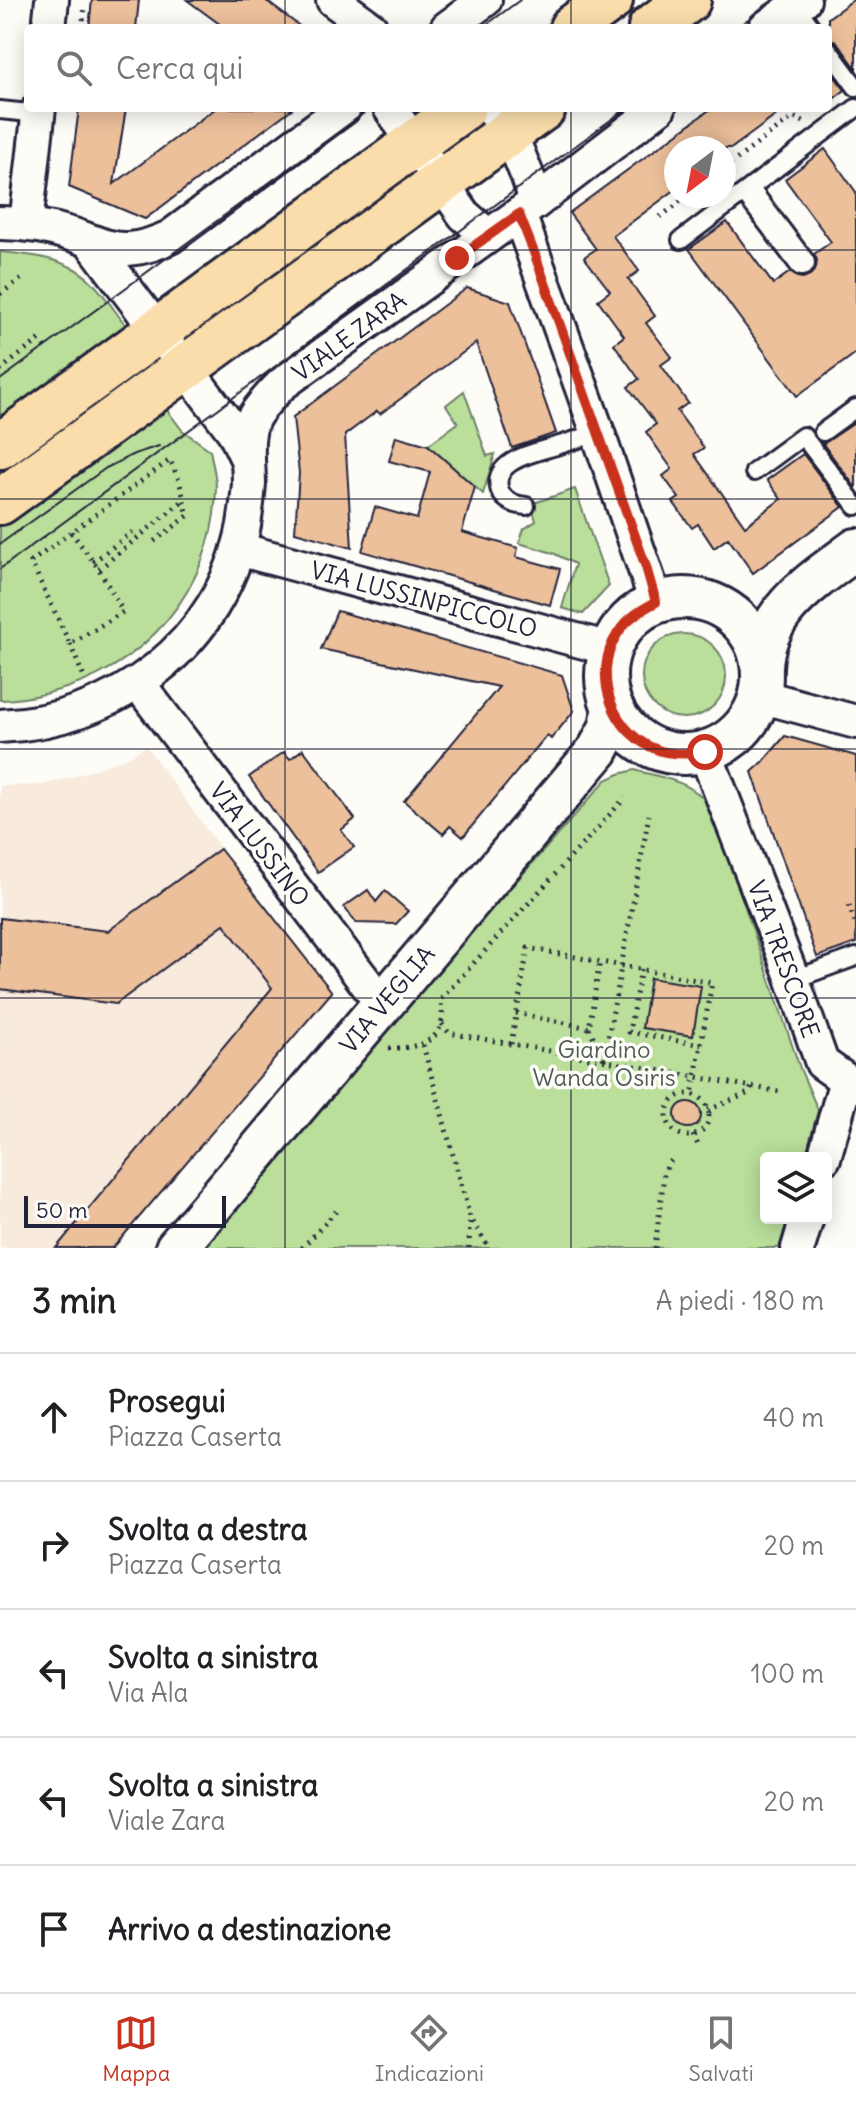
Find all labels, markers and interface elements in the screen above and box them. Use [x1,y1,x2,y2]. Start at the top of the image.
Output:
search box [24,24,832,112]
icon: search [52,46,96,90]
text: Cerca qui [116,49,243,87]
north arrow [664,136,736,208]
route end [439,240,475,276]
street label: VIALE ZARA [286,285,412,387]
street label: VIA LUSSINPICCOLO [307,554,541,644]
route start [687,734,723,770]
street label: VIA LUSSINO [204,776,316,912]
street label: VIA TRESCORE [742,876,826,1042]
street label: VIA VEGLIA [333,939,441,1059]
park label: Giardino Wanda Osiris [532,1034,676,1092]
map controls [760,1152,832,1224]
button: layers [760,1152,832,1224]
scale bar [24,1192,226,1228]
text: 50 m [36,1196,88,1224]
text: 3 min [32,1279,117,1322]
text: A piedi · 180 m [656,1284,824,1317]
text: Prosegui [108,1382,226,1420]
icon: ahead [32,1395,76,1439]
text: 40 m [763,1401,824,1434]
text: Piazza Caserta [108,1420,282,1453]
text: Svolta a destra [108,1510,308,1548]
icon: right [32,1523,76,1567]
text: 20 m [764,1529,824,1562]
text: Piazza Caserta [108,1548,282,1581]
text: Svolta a sinistra [108,1638,318,1676]
icon: left [32,1651,76,1695]
text: 100 m [750,1657,824,1690]
text: Via Ala [108,1676,188,1709]
text: Svolta a sinistra [108,1766,318,1804]
icon: left [32,1779,76,1823]
text: 20 m [764,1785,824,1818]
text: Viale Zara [108,1804,225,1837]
icon: arrive [32,1907,76,1951]
text: Arrivo a destinazione [108,1910,391,1948]
tab: Mappa [102,2011,170,2087]
tab: Indicazioni [375,2011,484,2087]
tab: Salvati [689,2011,754,2087]

